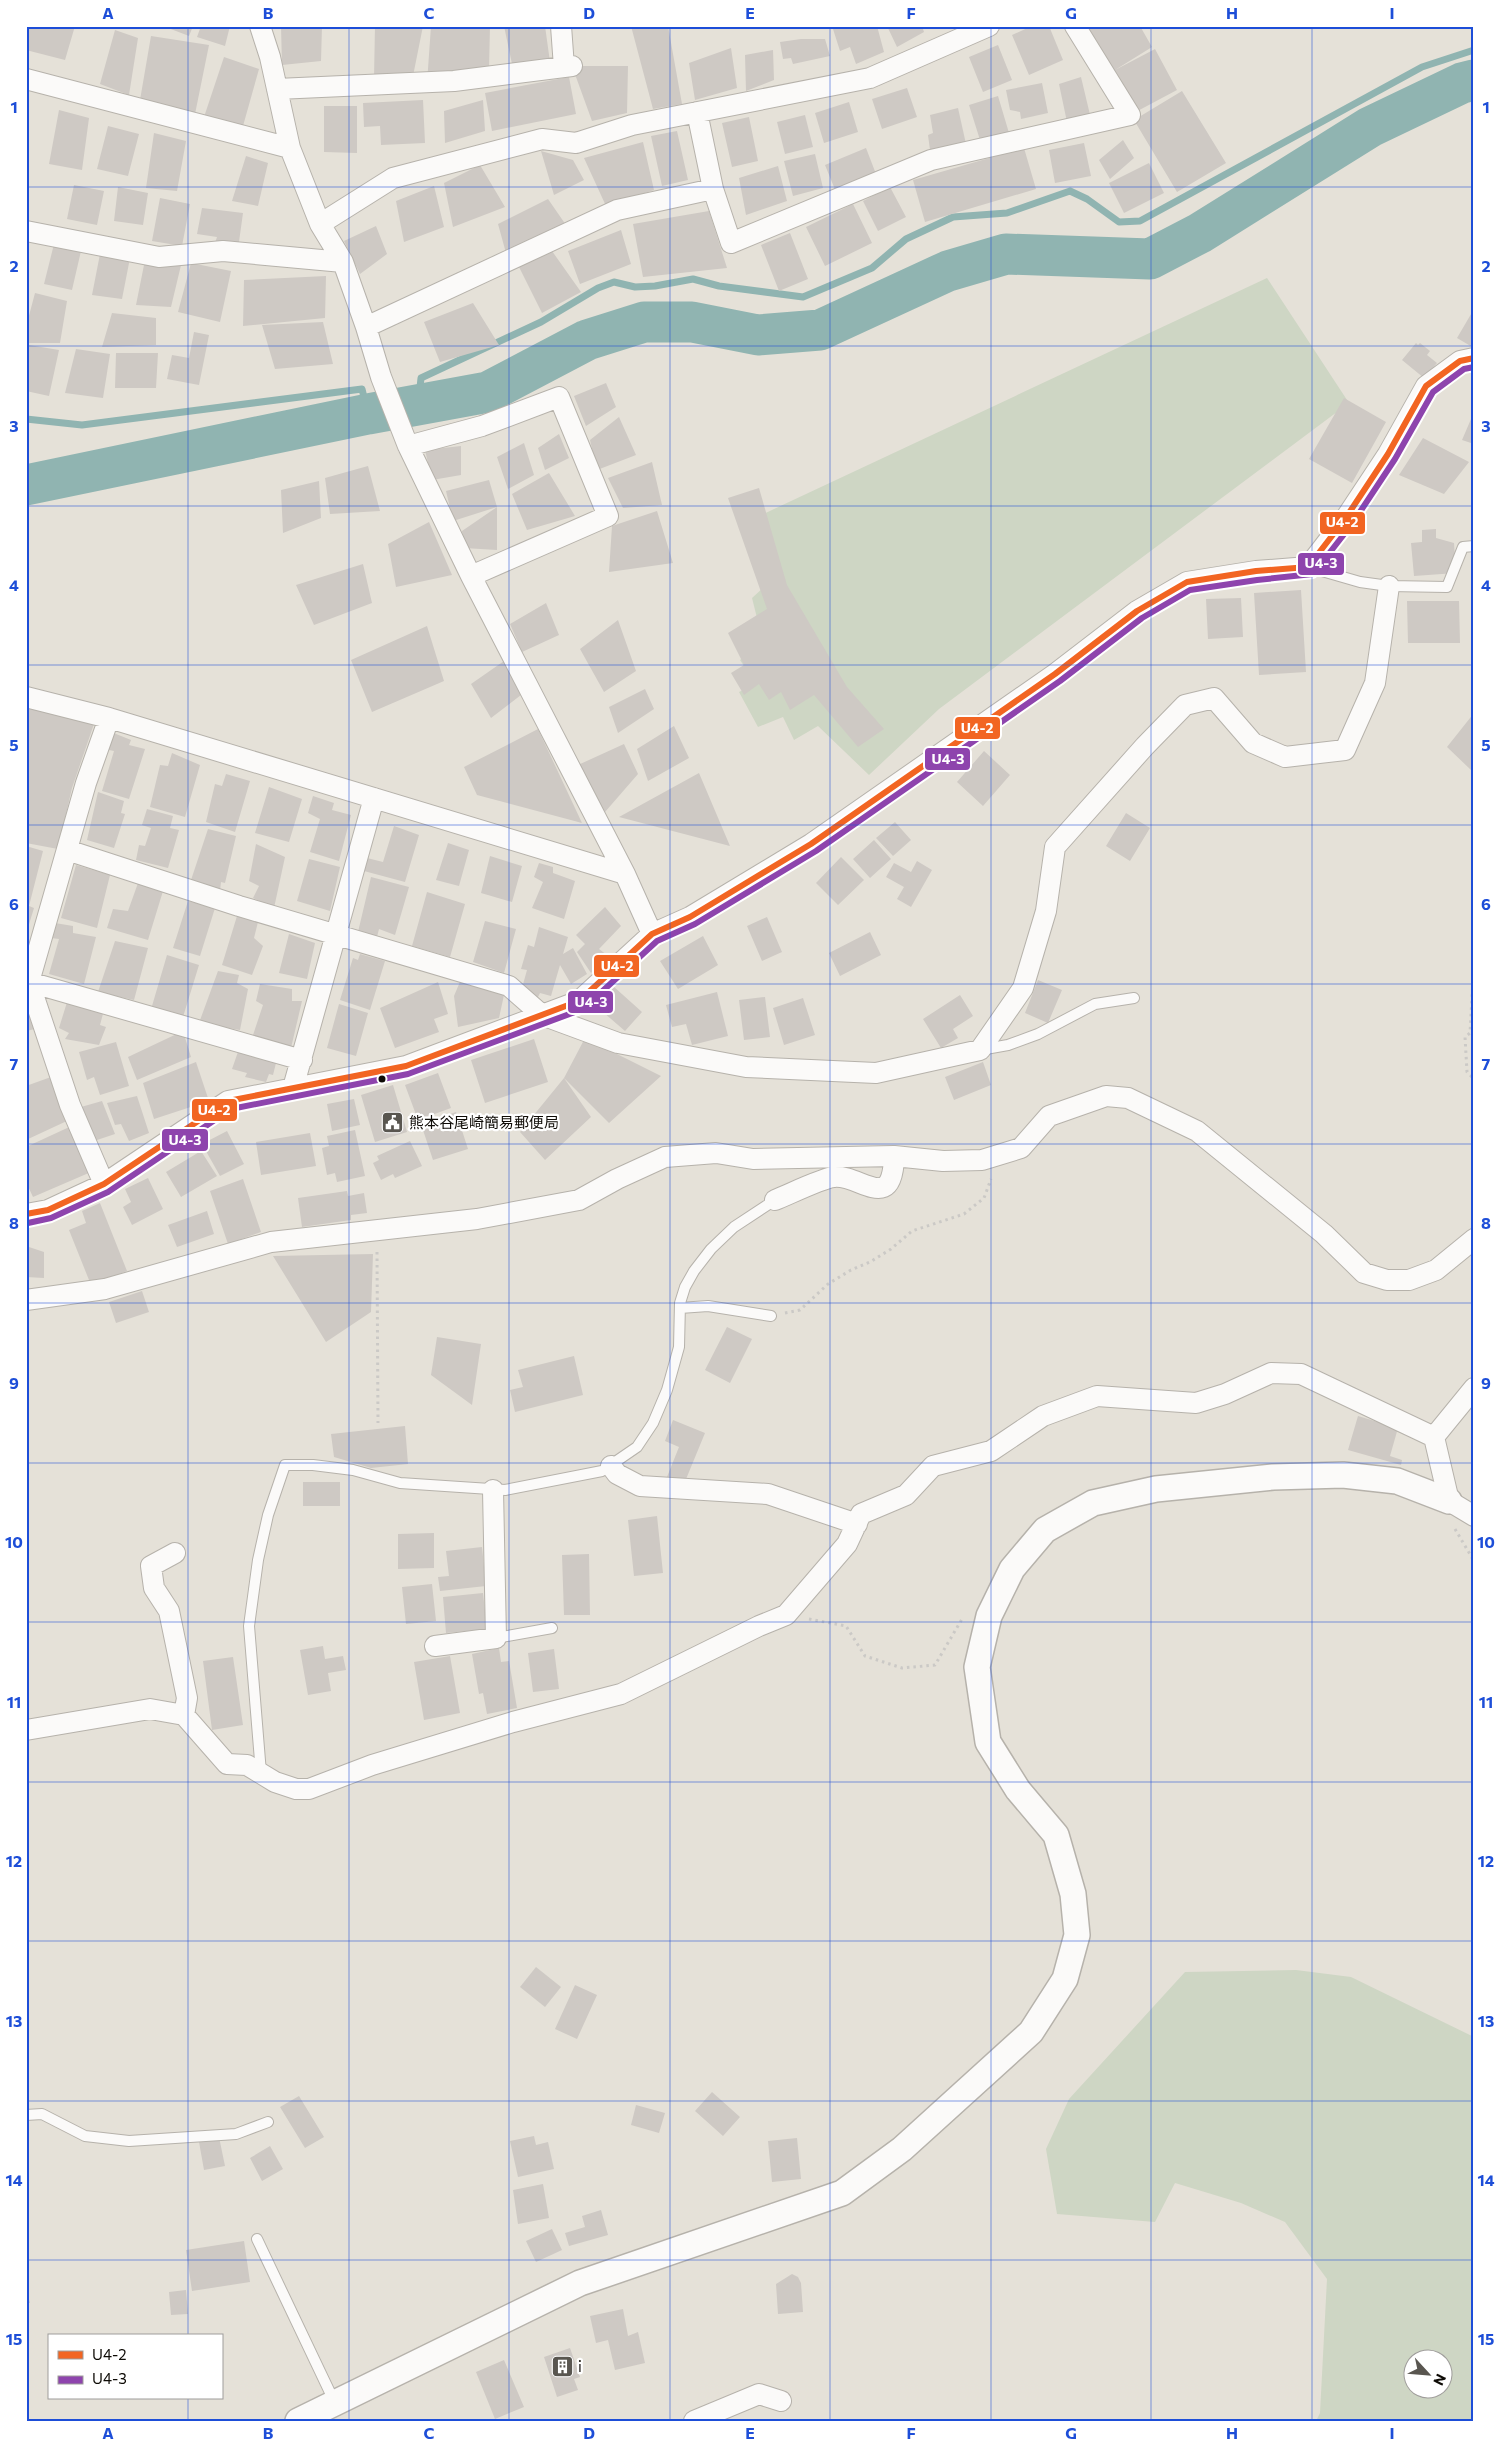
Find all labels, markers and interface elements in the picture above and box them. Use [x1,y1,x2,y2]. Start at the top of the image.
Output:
text: A [102,3,114,22]
text: B [263,3,274,22]
text: C [424,3,435,22]
text: D [583,3,595,22]
text: E [745,3,755,22]
text: F [906,3,916,22]
text: G [1065,3,1077,22]
text: H [1226,3,1238,22]
text: I [1389,3,1395,22]
text: 1 [10,97,18,116]
text: 1 [1482,97,1490,116]
text: 2 [9,256,19,275]
text: 2 [1481,256,1491,275]
text: 3 [9,416,19,435]
text: 3 [1481,416,1491,435]
line badge: U4-2 [1319,511,1366,535]
text: U4-2 [1326,513,1358,530]
line badge: U4-3 [1297,552,1345,576]
text: U4-3 [1305,554,1337,571]
text: 4 [9,575,19,594]
text: 4 [1481,575,1491,594]
line badge: U4-2 [954,716,1001,740]
text: U4-2 [961,719,993,736]
text: 5 [9,735,19,754]
text: 5 [1481,735,1491,754]
line badge: U4-3 [924,747,971,771]
text: U4-3 [932,750,964,767]
text: 6 [9,894,19,913]
text: 6 [1481,894,1491,913]
line badge: U4-2 [593,954,640,978]
text: U4-2 [601,957,633,974]
line badge: U4-3 [567,990,614,1014]
text: U4-3 [575,993,607,1010]
text: 7 [10,1054,19,1073]
text: 7 [1482,1054,1491,1073]
unlabelled marker [377,1074,387,1084]
line badge: U4-2 [191,1098,238,1122]
text: U4-2 [198,1101,230,1118]
public building icon: 熊本谷尾崎簡易郵便局 [381,1111,405,1135]
place label: 熊本谷尾崎簡易郵便局 [409,1113,559,1131]
line badge: U4-3 [161,1128,209,1152]
text: U4-3 [169,1131,201,1148]
text: 8 [9,1213,19,1232]
text: 8 [1481,1213,1491,1232]
text: 9 [9,1373,19,1392]
text: 9 [1481,1373,1491,1392]
text: 10 [5,1532,23,1551]
text: 10 [1477,1532,1495,1551]
text: 11 [7,1692,21,1711]
text: 11 [1479,1692,1493,1711]
text: 12 [6,1851,22,1870]
text: 12 [1478,1851,1494,1870]
text: 13 [6,2011,22,2030]
text: 13 [1478,2011,1494,2030]
text: 14 [5,2170,23,2189]
text: 14 [1477,2170,1495,2189]
text: 15 [6,2329,22,2348]
text: 15 [1478,2329,1494,2348]
legend [48,2334,222,2400]
text: U4-2 [92,2345,127,2363]
north arrow [1402,2350,1452,2400]
building icon: i [550,2355,574,2379]
place label: i [578,2357,582,2375]
text: U4-3 [92,2369,127,2387]
text: N [1430,2371,1450,2388]
text: A [102,2423,114,2442]
text: B [263,2423,274,2442]
text: C [424,2423,435,2442]
text: D [583,2423,595,2442]
text: E [745,2423,755,2442]
text: F [906,2423,916,2442]
text: G [1065,2423,1077,2442]
text: H [1226,2423,1238,2442]
text: I [1389,2423,1395,2442]

